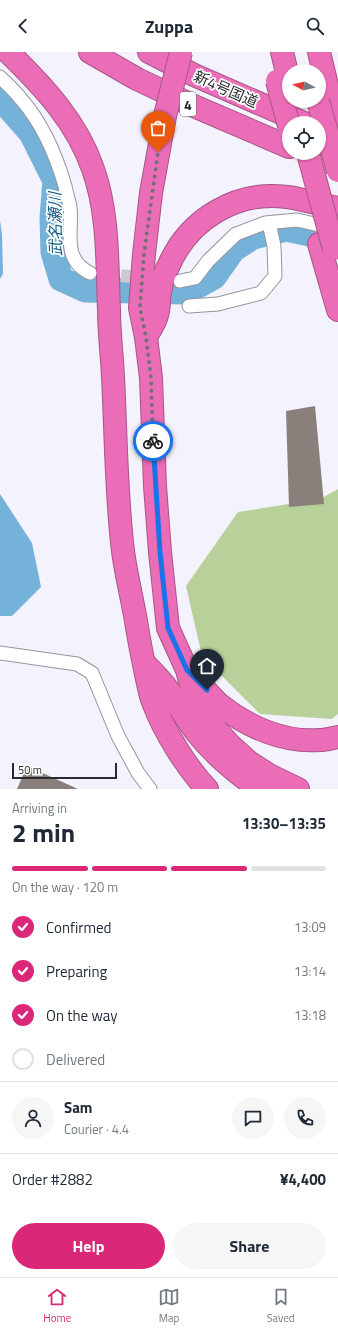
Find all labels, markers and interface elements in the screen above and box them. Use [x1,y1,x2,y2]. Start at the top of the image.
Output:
text: Zuppa [145,13,193,40]
icon: back [12,15,34,37]
icon: search [304,15,326,37]
north arrow [282,64,326,108]
map controls [282,64,326,160]
street label: 新4号国道 [190,65,262,113]
road number: 4 [180,92,196,116]
pin [141,111,175,152]
button: locate [282,116,326,160]
icon: bag [147,117,169,139]
water label: 武名瀬川 [42,190,68,256]
courier [133,421,173,461]
icon: bike [142,430,164,452]
pin [190,649,224,690]
icon: home [196,655,218,677]
scale bar [12,761,117,780]
text: 50 m [18,762,42,778]
text: Arriving in [12,798,67,818]
text: 13:30–13:35 [242,812,326,835]
text: 2 min [12,813,75,852]
text: On the way · 120 m [12,877,118,897]
icon: check [12,916,34,938]
text: Confirmed [46,916,111,939]
text: 13:09 [294,917,326,937]
icon: check [12,960,34,982]
text: Preparing [46,960,107,983]
text: 13:14 [294,961,326,981]
icon: check [12,1004,34,1026]
text: On the way [46,1004,118,1027]
text: 13:18 [294,1005,326,1025]
text: Delivered [46,1048,105,1071]
text: Sam [64,1096,92,1119]
button: person [12,1097,54,1139]
button: chat [232,1097,274,1139]
button: phone [284,1097,326,1139]
text: Courier · 4.4 [64,1119,129,1139]
text: Order #2882 [12,1168,93,1191]
text: ¥4,400 [280,1168,326,1191]
button: Help [12,1223,165,1269]
button: Share [173,1223,326,1269]
tab: Home [43,1286,71,1326]
tab: Map [158,1286,180,1326]
tab: Saved [267,1286,295,1326]

